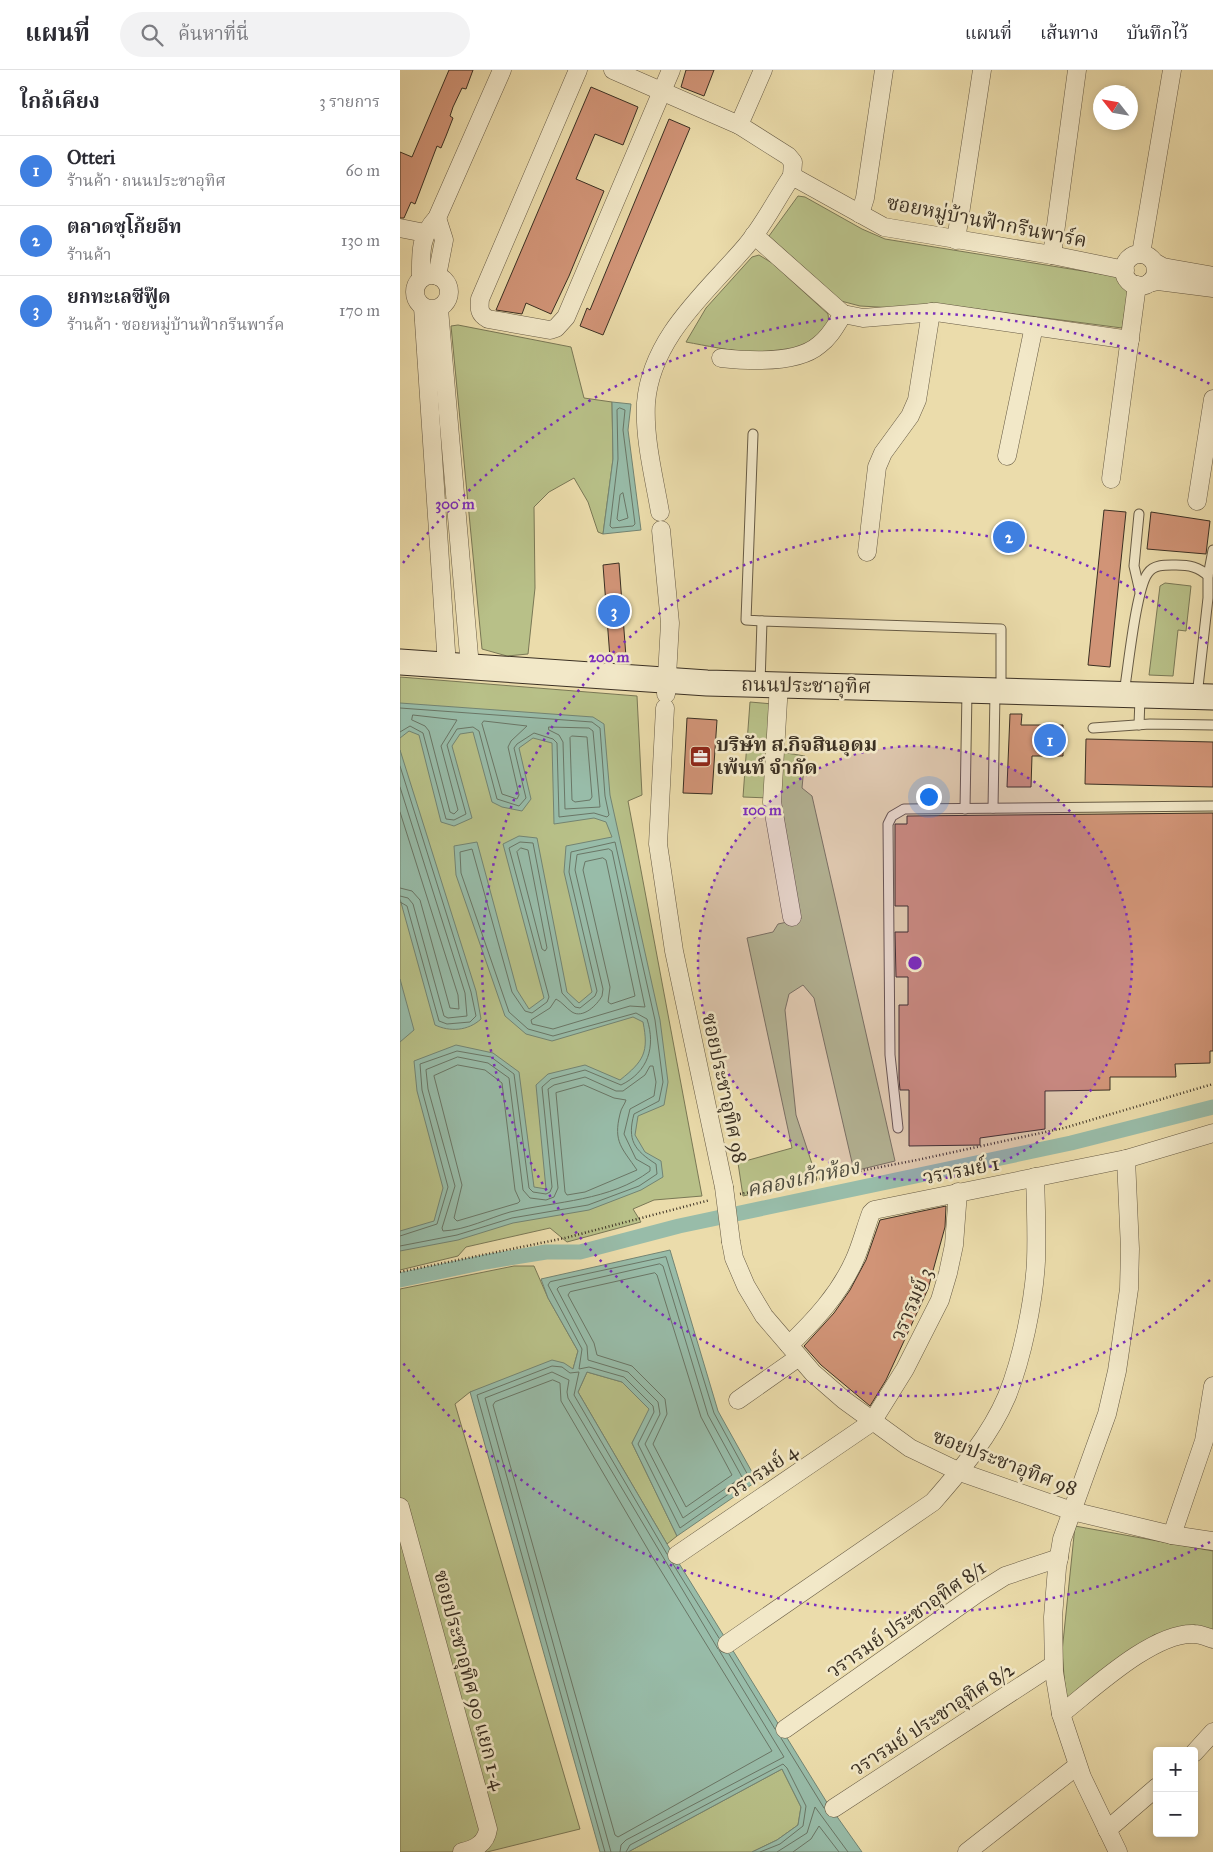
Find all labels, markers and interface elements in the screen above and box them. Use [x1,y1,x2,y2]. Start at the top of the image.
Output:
search box [120,12,470,57]
text: แผนที่ [25,18,90,48]
icon: search [138,21,166,49]
text: ค้นหาที่นี่ [178,22,249,45]
text: แผนที่ [965,22,1012,44]
text: เส้นทาง [1040,22,1099,44]
text: บันทึกไว้ [1127,22,1188,44]
north arrow [1093,85,1138,130]
text: ใกล้เคียง [20,88,100,114]
text: 3 รายการ [319,92,380,111]
text: Otteri [67,146,115,169]
text: 1 [33,161,39,180]
text: 60 m [346,161,380,180]
text: ร้านค้า · ถนนประชาอุทิศ [67,171,226,190]
street label: ซอยหมู่บ้านฟ้ากรีนพาร์ค [885,190,1089,253]
text: ตลาดซุโก้ยอีท [67,215,182,238]
text: 2 [32,231,40,250]
text: 130 m [341,231,380,250]
text: ร้านค้า [67,245,111,264]
text: ยกทะเลซีฟู๊ด [67,285,171,308]
text: 3 [33,301,39,320]
text: 170 m [339,301,380,320]
text: ร้านค้า · ซอยหมู่บ้านฟ้ากรีนพาร์ค [67,315,284,334]
text: 300 m [435,495,475,514]
pin: 2 [993,518,1025,556]
pin: 3 [598,592,630,630]
text: 200 m [589,648,630,666]
street label: ถนนประชาอุทิศ [741,672,871,699]
pin: 1 [1034,721,1066,759]
place label: บริษัท ส.กิจสินอุดม เพ้นท์ จำกัด [716,732,877,779]
office icon: บริษัท ส.กิจสินอุดม เพ้นท์ จำกัด [688,744,712,768]
your location [916,784,942,810]
text: 100 m [742,801,782,819]
centre of rings [906,954,924,972]
street label: ซอยประชาอุทิศ 98 [696,1011,753,1165]
street label: วรารมย์ 1 [921,1151,1001,1189]
water label: คลองเก้าห้อง [744,1153,863,1203]
street label: วรารมย์ 3 [885,1264,937,1344]
street label: ซอยประชาอุทิศ 98 [929,1423,1081,1502]
street label: วรารมย์ 4 [722,1438,803,1503]
street label: วรารมย์ ประชาอุทิศ 8/1 [822,1555,991,1684]
street label: ซอยประชาอุทิศ 90 แยก 1-4 [428,1567,511,1794]
street label: วรารมย์ ประชาอุทิศ 8/2 [845,1657,1019,1782]
map controls [1153,1747,1198,1837]
button: + [1153,1747,1198,1792]
button: − [1153,1792,1198,1837]

